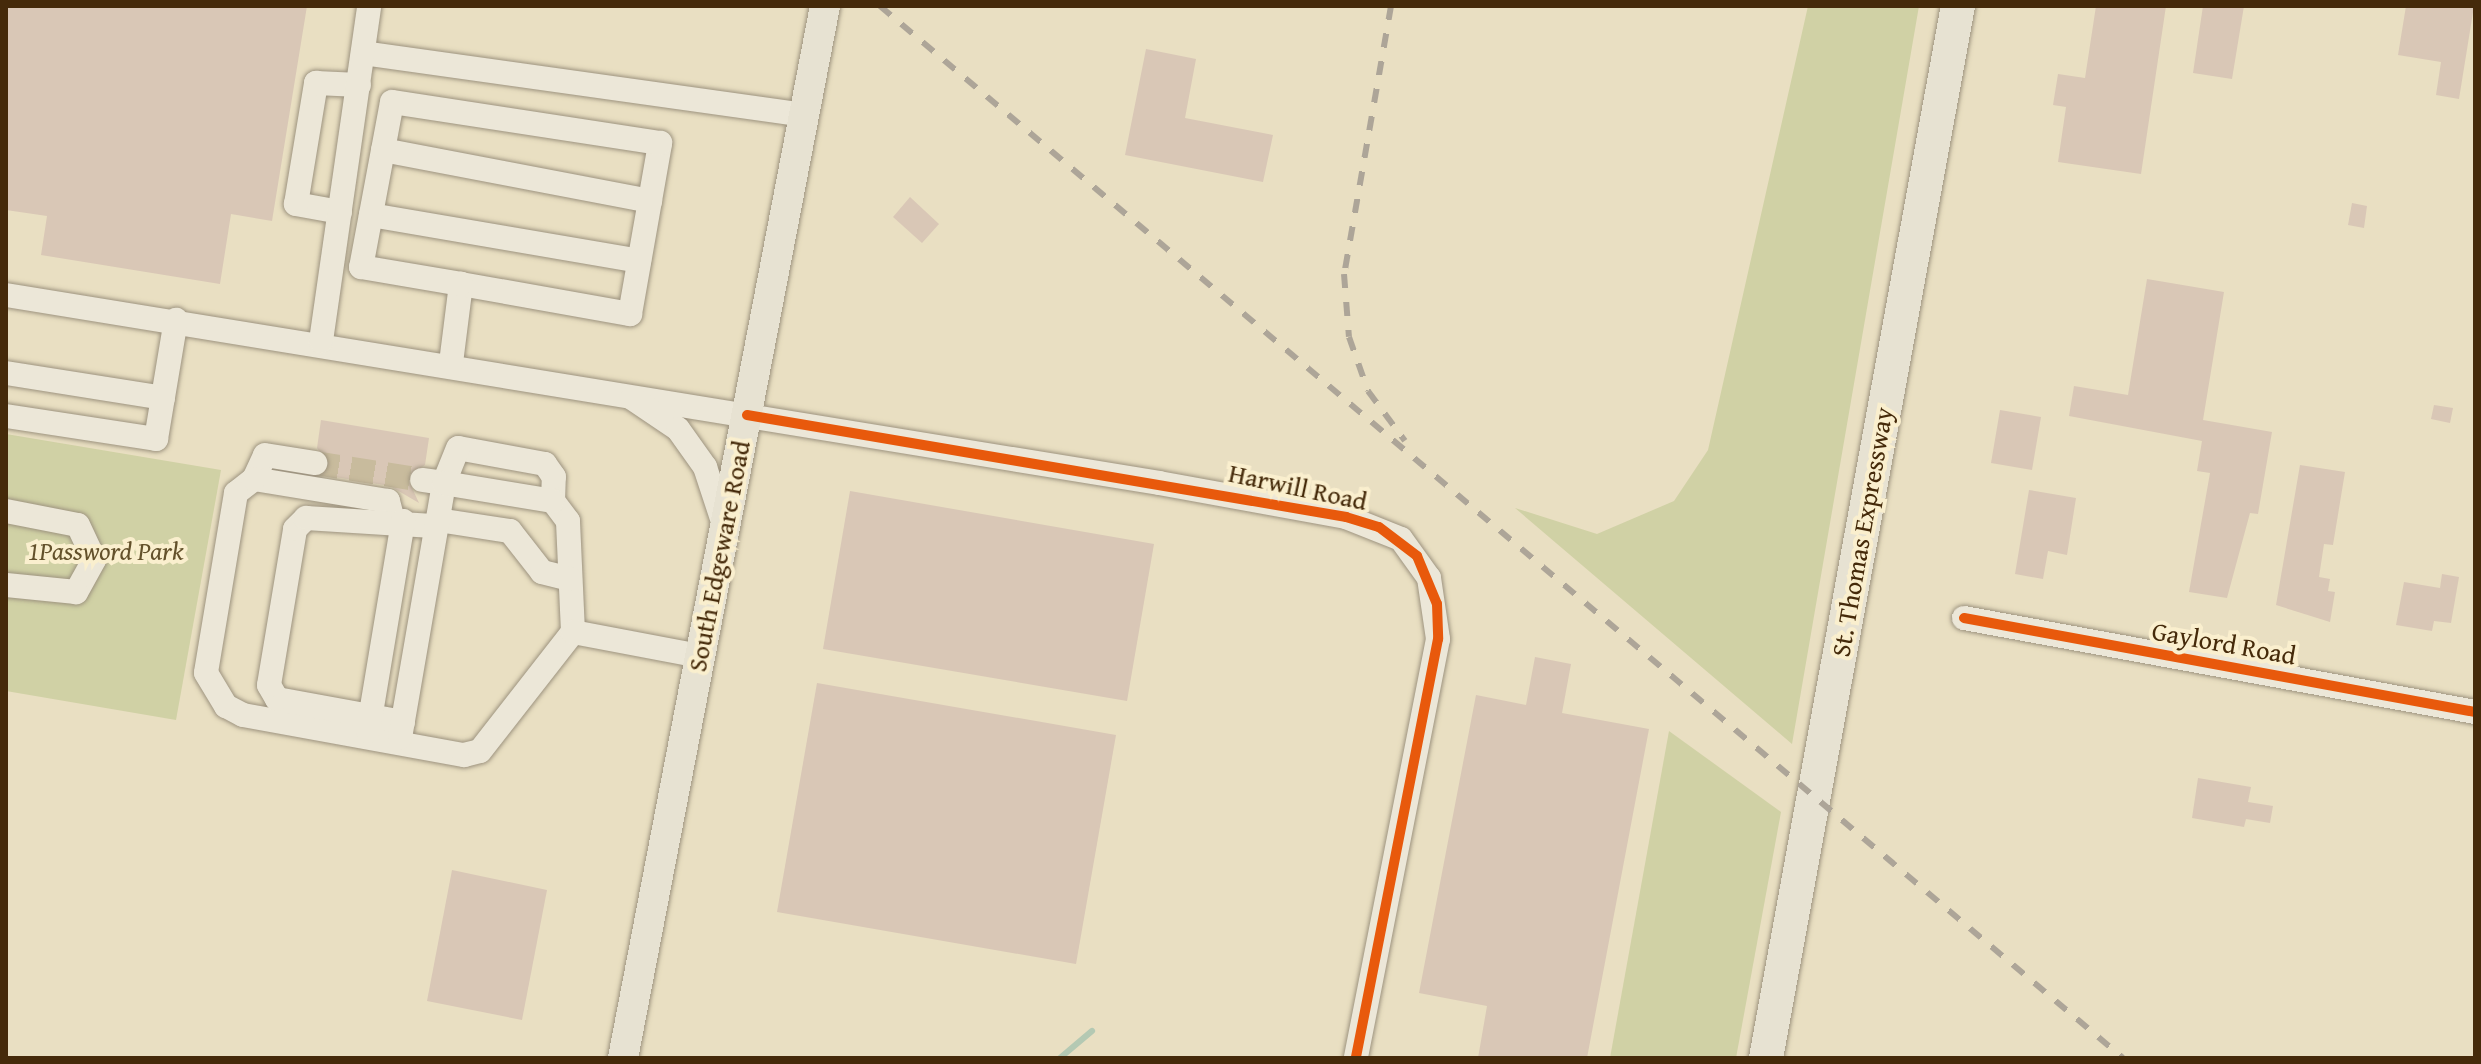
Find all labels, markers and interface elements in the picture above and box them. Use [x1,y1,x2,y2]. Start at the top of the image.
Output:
street label: St. Thomas Expressway [1825,405,1899,659]
street label: South Edgeware Road [681,438,757,674]
street label: Harwill Road [1226,457,1370,517]
park label: 1Password Park [28,535,184,567]
street label: Gaylord Road [2150,615,2298,671]

